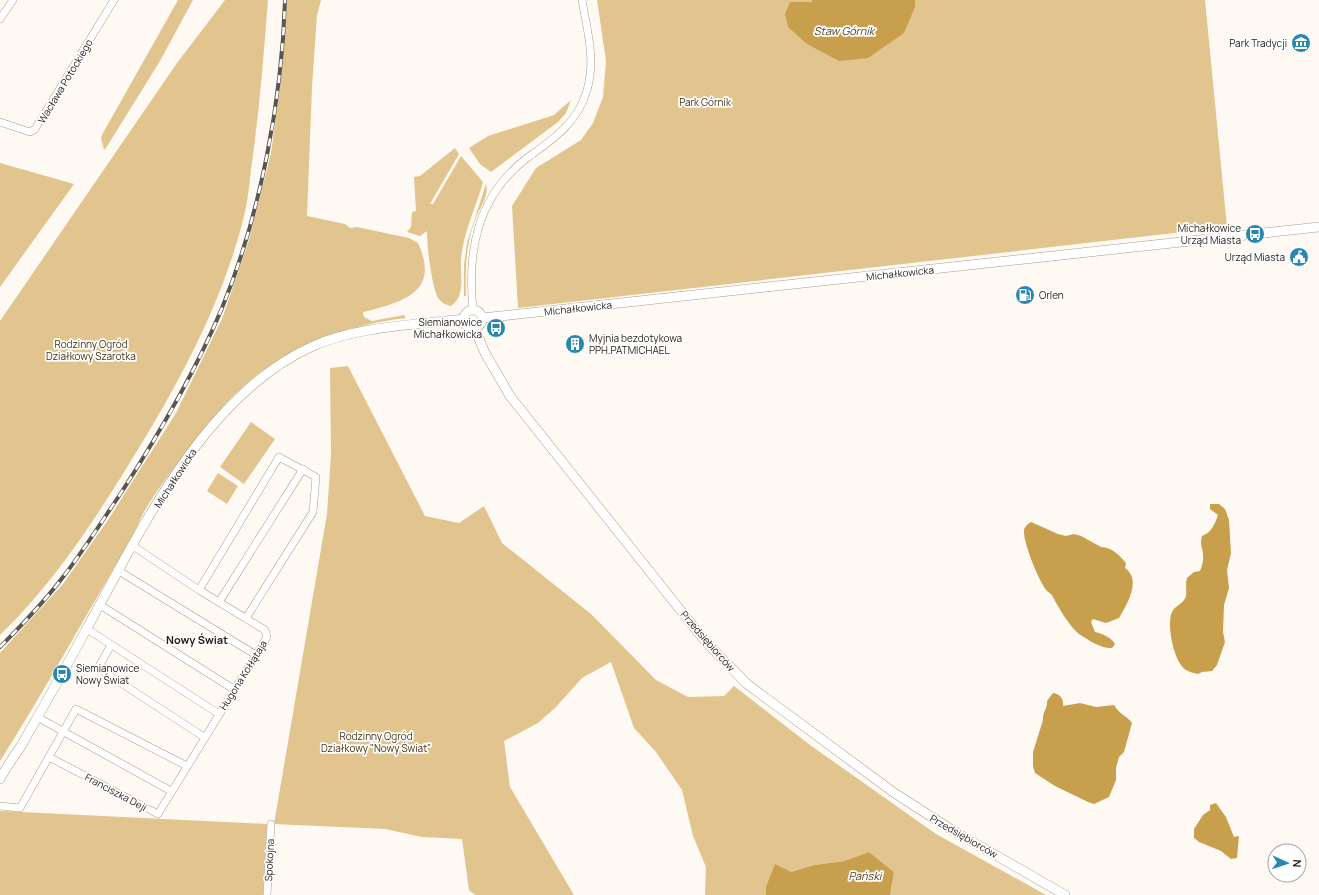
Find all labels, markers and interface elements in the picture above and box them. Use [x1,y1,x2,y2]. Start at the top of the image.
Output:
water label: Staw Górnik [814,23,876,38]
museum icon: Park Tradycji [1290,32,1312,54]
street label: Wacława Potockiego [34,36,96,126]
place label: Park Tradycji [1229,36,1287,50]
park label: Park Górnik [679,95,732,109]
place label: Michałkowice Urząd Miasta [1178,221,1241,247]
bus stop icon: Michałkowice Urząd Miasta [1244,223,1266,245]
public building icon: Urząd Miasta [1288,246,1310,268]
place label: Urząd Miasta [1225,250,1285,264]
street label: Michałkowicka [865,262,935,284]
fuel station icon: Orlen [1014,284,1036,306]
place label: Orlen [1039,288,1064,302]
street label: Michałkowicka [543,297,613,319]
place label: Siemianowice Michałkowicka [414,315,482,341]
bus stop icon: Siemianowice Michałkowicka [485,317,507,339]
place label: Myjnia bezdotykowa PPH.PATMICHAEL [589,331,682,357]
building icon: Myjnia bezdotykowa PPH.PATMICHAEL [564,333,586,355]
park label: Rodzinny Ogród Działkowy Szarotka [46,337,136,363]
street label: Michałkowicka [151,446,199,510]
street label: Przedsiębiorców [678,608,738,675]
district label: Nowy Świat [166,632,228,647]
street label: Hugona Kołłątaja [216,637,270,713]
place label: Siemianowice Nowy Świat [76,661,140,687]
bus stop icon: Siemianowice Nowy Świat [51,663,73,685]
park label: Rodzinny Ogród Działkowy "Nowy Świat" [321,729,431,755]
street label: Franciszka Deji [83,770,149,814]
street label: Przedsiębiorców [928,811,1001,861]
street label: Spokojna [261,838,277,882]
north arrow [1267,843,1307,883]
text: N [1290,859,1305,868]
water label: Pański [849,868,883,883]

